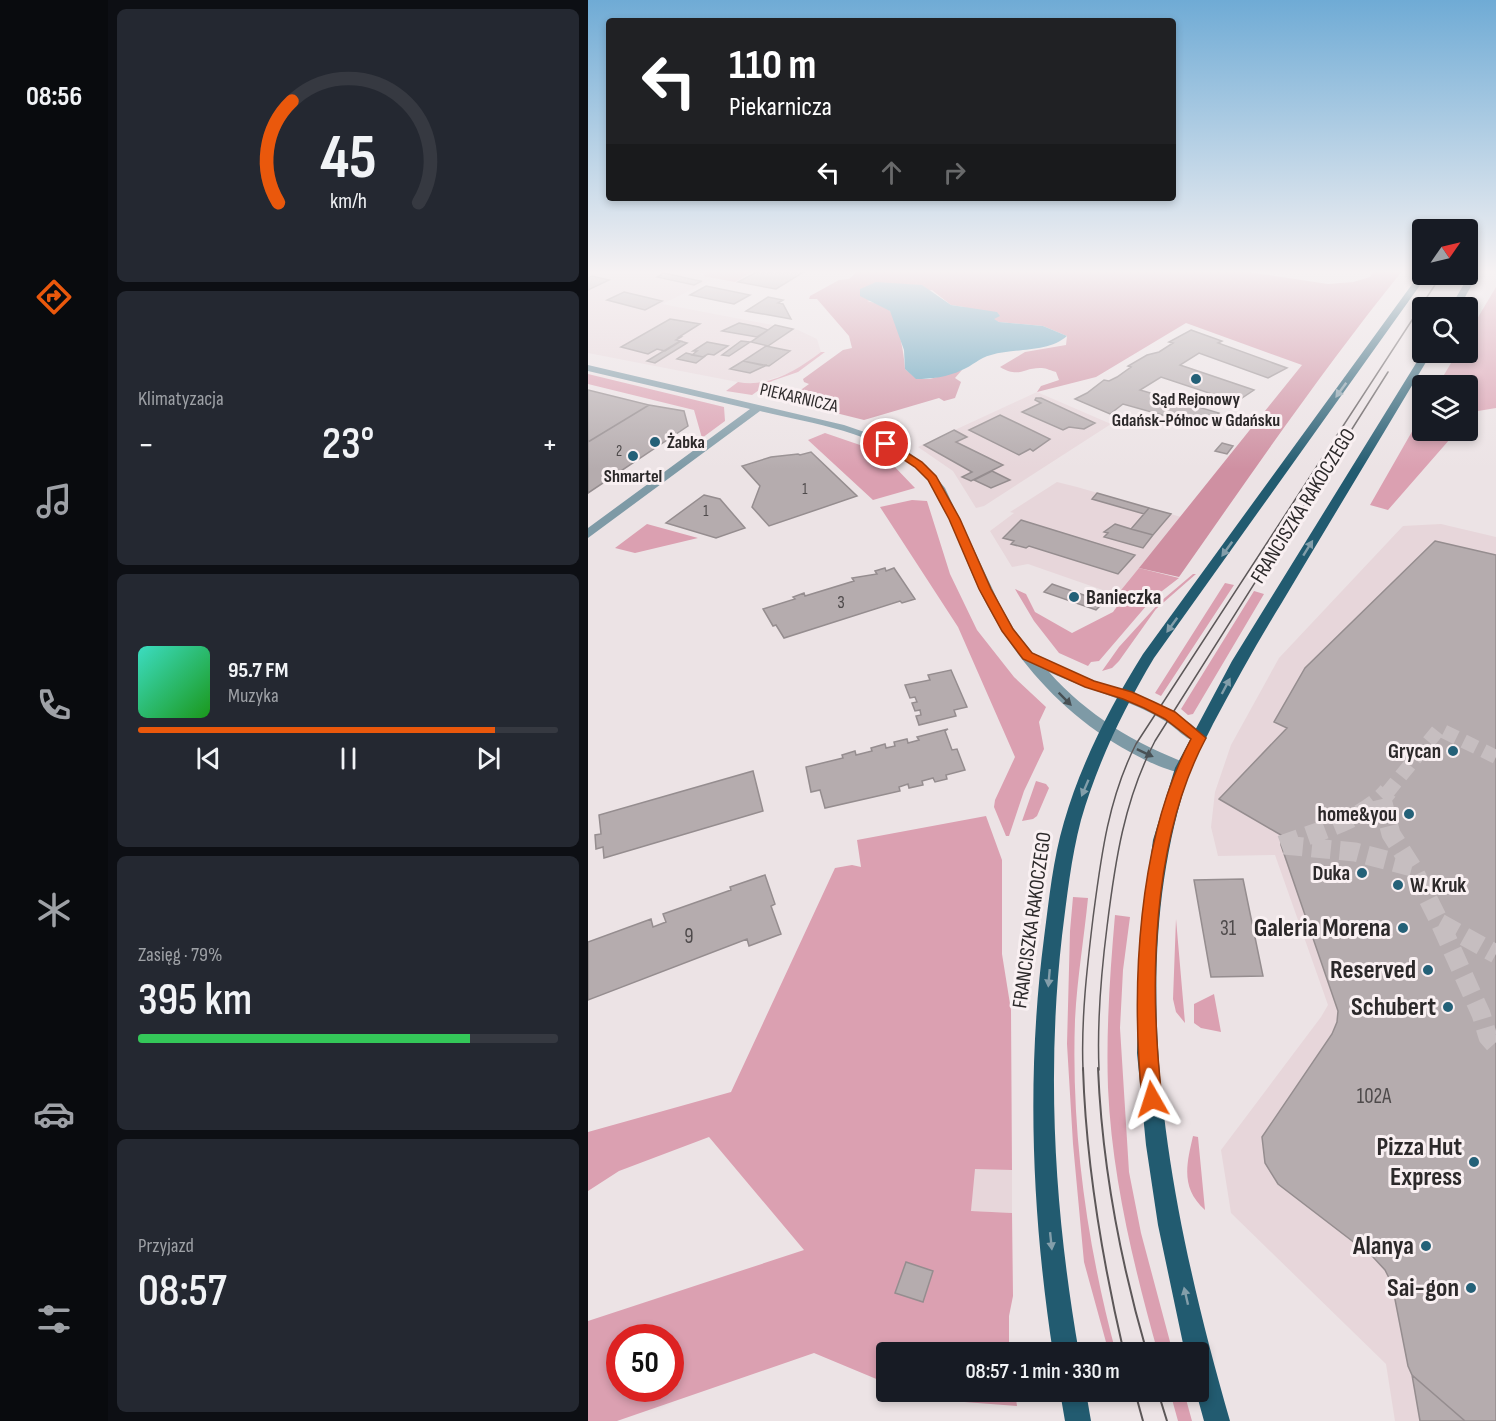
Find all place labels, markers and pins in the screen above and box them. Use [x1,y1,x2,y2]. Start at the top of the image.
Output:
marker: Sąd Rejonowy Gdańsk-Północ w Gdańsku [1189,372,1203,386]
place label: Sąd Rejonowy Gdańsk-Północ w Gdańsku [1112,389,1280,431]
pin [860,418,911,469]
place label: Żabka [667,432,705,453]
marker: Żabka [648,435,662,449]
marker: Shmartel [626,449,640,463]
place label: Shmartel [604,466,662,487]
place label: Banieczka [1086,585,1161,610]
marker: Banieczka [1067,590,1081,604]
place label: Grycan [1388,739,1441,764]
marker: Grycan [1446,744,1460,758]
place label: home&you [1318,802,1397,827]
marker: home&you [1402,807,1416,821]
place label: Duka [1313,861,1350,886]
marker: Duka [1355,866,1369,880]
place label: W. Kruk [1410,873,1466,898]
marker: W. Kruk [1391,878,1405,892]
place label: Galeria Morena [1254,913,1391,944]
marker: Galeria Morena [1396,921,1410,935]
place label: Reserved [1330,955,1416,986]
marker: Reserved [1421,963,1435,977]
place label: Schubert [1351,992,1436,1023]
marker: Schubert [1441,1000,1455,1014]
place label: Pizza Hut Express [1376,1132,1462,1193]
marker: Pizza Hut Express [1467,1155,1481,1169]
place label: Alanya [1352,1231,1414,1262]
marker: Alanya [1419,1239,1433,1253]
place label: Sai-gon [1387,1273,1459,1304]
marker: Sai-gon [1464,1281,1478,1295]

